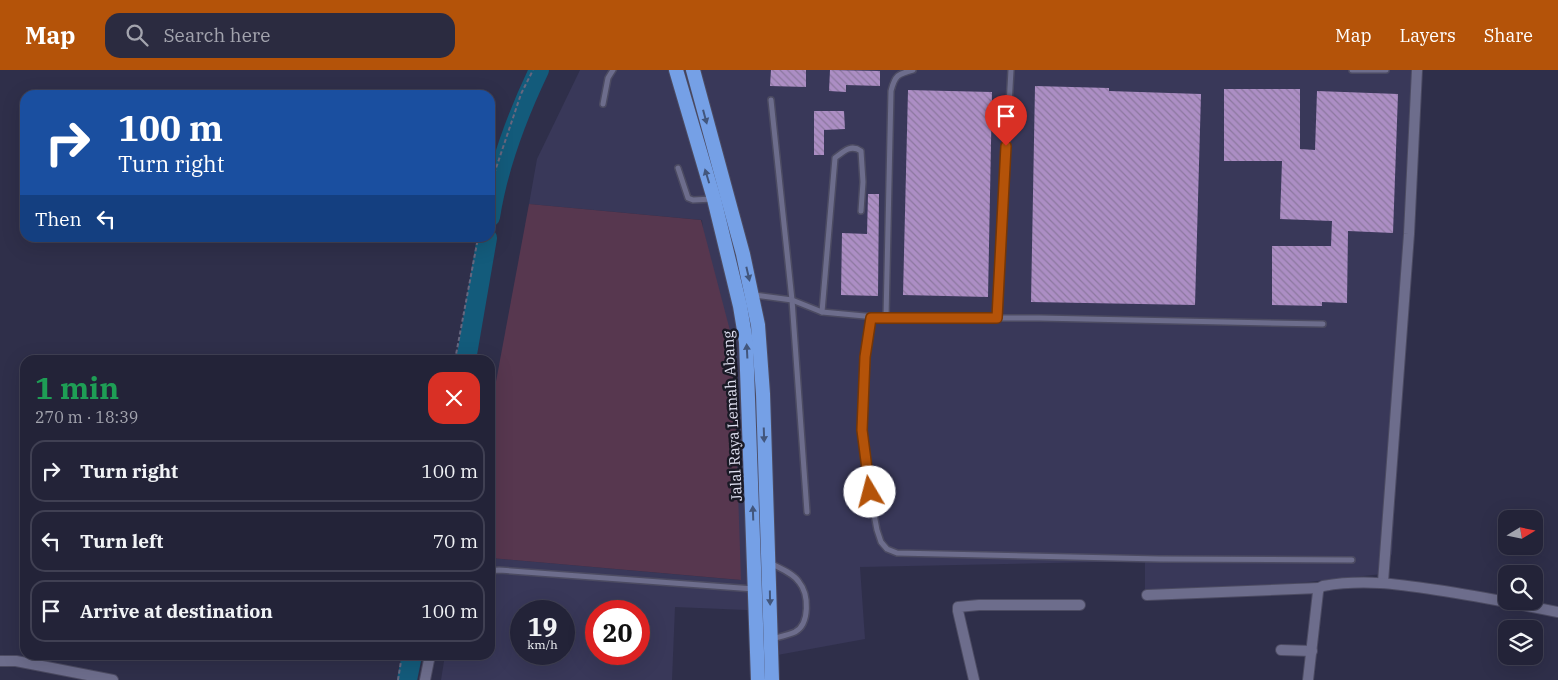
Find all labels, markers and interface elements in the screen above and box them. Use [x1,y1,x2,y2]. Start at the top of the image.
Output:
search box [105,13,455,58]
text: Map [25,19,75,51]
icon: search [123,21,151,49]
text: Search here [163,23,270,47]
text: Map [1335,24,1372,47]
text: Layers [1400,24,1456,47]
text: Share [1484,24,1533,47]
pin [985,95,1027,146]
icon: arrive [992,102,1020,130]
text: 100 m [118,105,223,151]
icon: right [35,110,100,175]
one-way arrow [701,110,709,125]
text: Turn right [118,149,225,178]
one-way arrow [702,168,710,183]
icon: left [92,205,120,233]
text: Then [35,207,82,231]
one-way arrow [744,266,752,281]
street label: Jalal Raya Lemah Abang [718,330,746,502]
one-way arrow [742,342,750,358]
text: 1 min [35,368,119,407]
button: close [428,372,480,424]
text: 270 m · 18:39 [35,407,138,427]
one-way arrow [760,427,768,443]
icon: right [37,457,65,485]
text: Turn right [80,459,178,483]
text: 100 m [421,459,478,483]
position arrow [843,465,895,517]
one-way arrow [749,505,757,521]
north arrow [1498,510,1542,555]
map controls [1498,510,1543,665]
icon: left [37,527,65,555]
text: Turn left [80,529,163,553]
text: 70 m [433,529,478,553]
button: search [1498,565,1543,610]
one-way arrow [766,590,774,606]
icon: arrive [37,597,65,625]
text: Arrive at destination [80,599,273,623]
text: 100 m [421,599,478,623]
speed limit sign: 20 [585,600,650,665]
text: 19 [527,610,558,643]
button: layers [1498,620,1543,665]
text: km/h [527,637,558,652]

